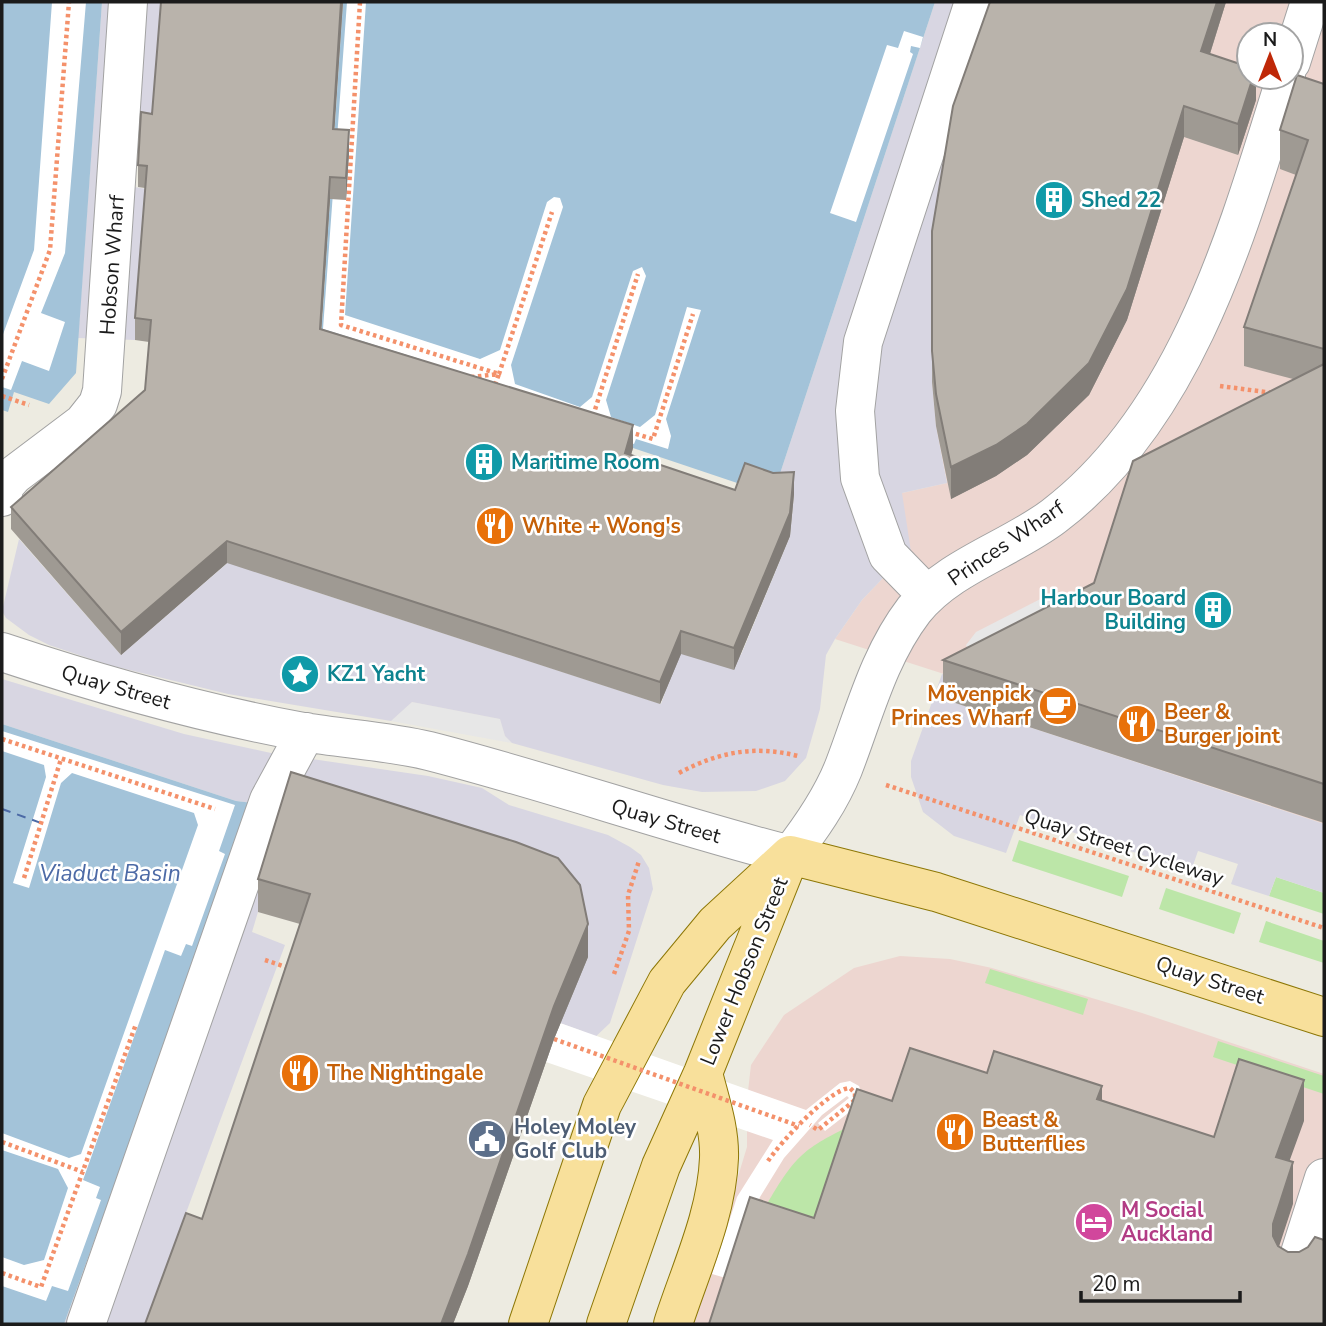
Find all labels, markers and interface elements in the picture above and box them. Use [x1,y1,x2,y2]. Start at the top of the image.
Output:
north arrow [1235,21,1305,91]
text: N [1263,27,1277,53]
building icon: Shed 22 [1033,179,1075,221]
place label: Shed 22 [1081,186,1161,214]
street label: Hobson Wharf [93,193,131,336]
building icon: Maritime Room [463,441,505,483]
place label: Maritime Room [511,448,660,476]
street label: Princes Wharf [942,493,1071,592]
restaurant icon: White + Wong's [474,505,516,547]
place label: White + Wong's [522,512,681,540]
place label: Harbour Board Building [1041,584,1186,636]
building icon: Harbour Board Building [1192,589,1234,631]
place icon: KZ1 Yacht [279,653,321,695]
street label: Quay Street [58,658,175,716]
place label: KZ1 Yacht [327,660,426,688]
place label: Mövenpick Princes Wharf [891,680,1032,732]
cafe icon: Mövenpick Princes Wharf [1037,685,1079,727]
place label: Beer & Burger joint [1164,698,1281,750]
restaurant icon: Beer & Burger joint [1116,703,1158,745]
street label: Quay Street [608,792,725,850]
street label: Quay Street Cycleway [1021,802,1228,893]
water label: Viaduct Basin [39,858,181,889]
street label: Lower Hobson Street [693,872,795,1069]
street label: Quay Street [1152,949,1268,1011]
restaurant icon: The Nightingale [279,1052,321,1094]
place label: The Nightingale [327,1059,483,1087]
place label: Beast & Butterflies [982,1106,1086,1158]
restaurant icon: Beast & Butterflies [934,1111,976,1153]
place label: Holey Moley Golf Club [514,1113,637,1165]
public building icon: Holey Moley Golf Club [466,1118,508,1160]
place label: M Social Auckland [1121,1196,1213,1248]
hotel icon: M Social Auckland [1073,1201,1115,1243]
scale bar [1081,1260,1240,1304]
text: 20 m [1092,1270,1141,1298]

